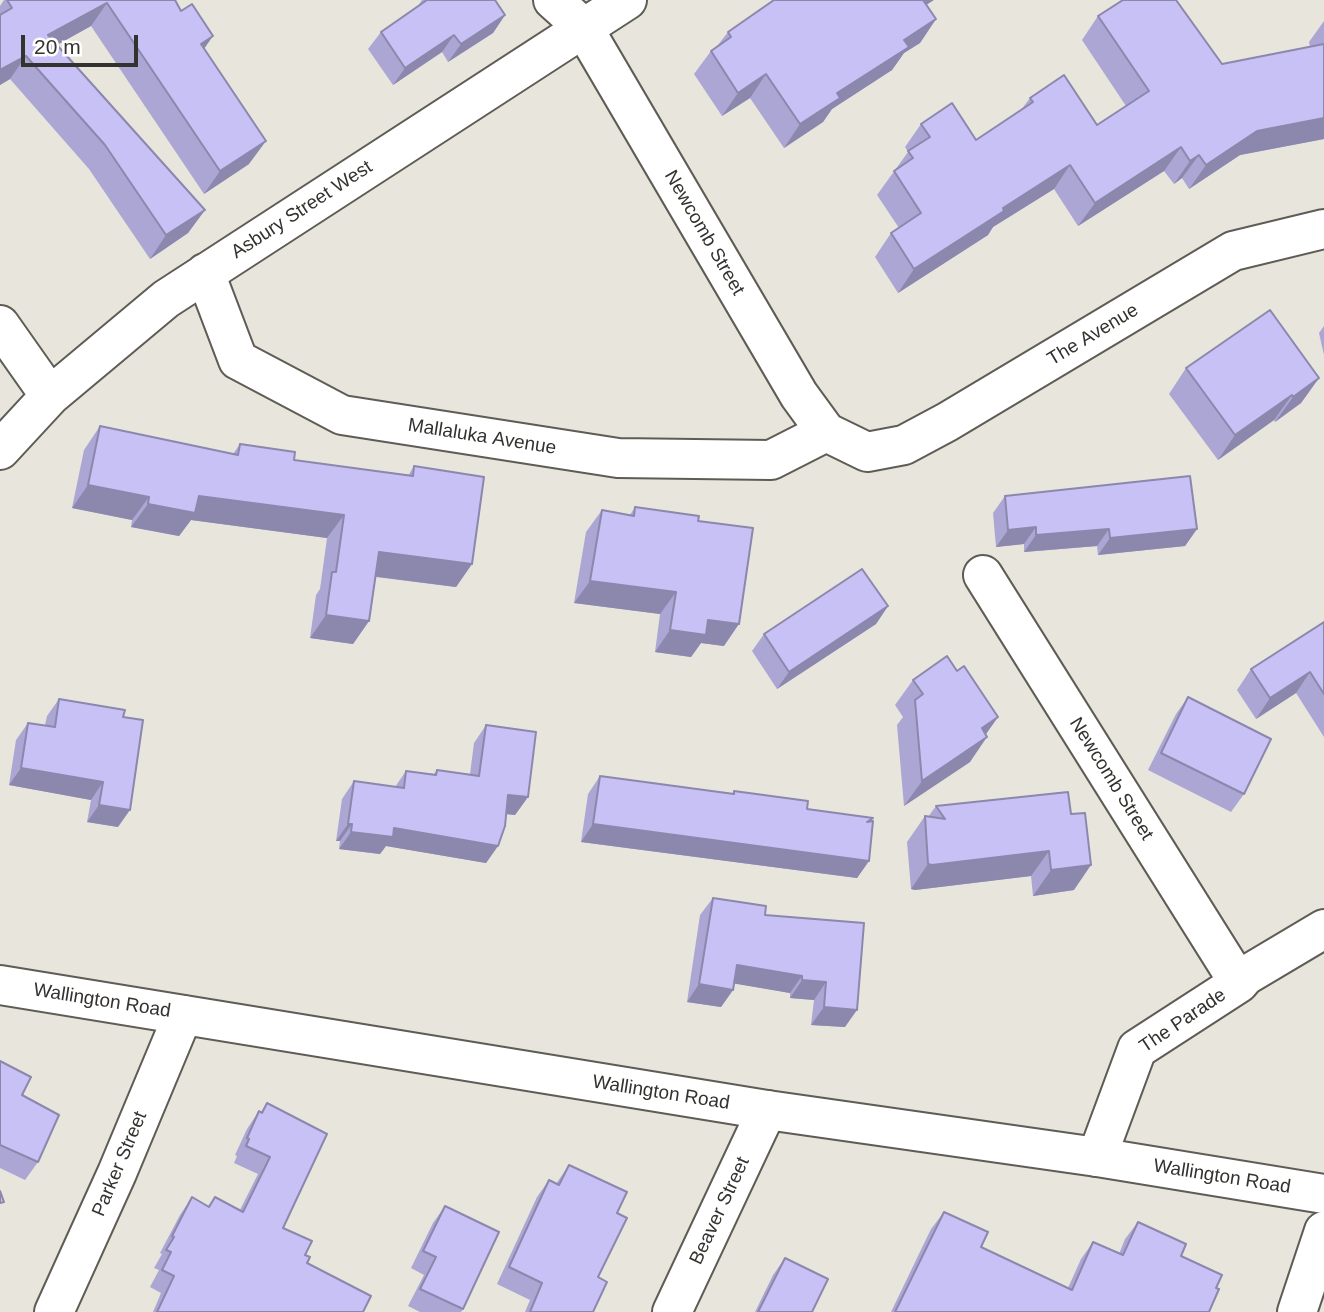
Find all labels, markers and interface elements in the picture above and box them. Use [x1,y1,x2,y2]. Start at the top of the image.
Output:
scale bar [24,21,142,65]
text: 20 m [34,35,81,58]
street label: Asbury Street West [227,156,377,264]
street label: Newcomb Street [659,166,749,300]
street label: The Avenue [1043,299,1143,371]
street label: Mallaluka Avenue [406,414,558,460]
street label: Newcomb Street [1064,713,1158,845]
street label: Wallington Road [32,979,172,1023]
street label: The Parade [1135,984,1231,1058]
street label: Wallington Road [591,1071,731,1115]
street label: Parker Street [88,1108,152,1220]
street label: Beaver Street [685,1154,755,1268]
street label: Wallington Road [1152,1155,1292,1199]

